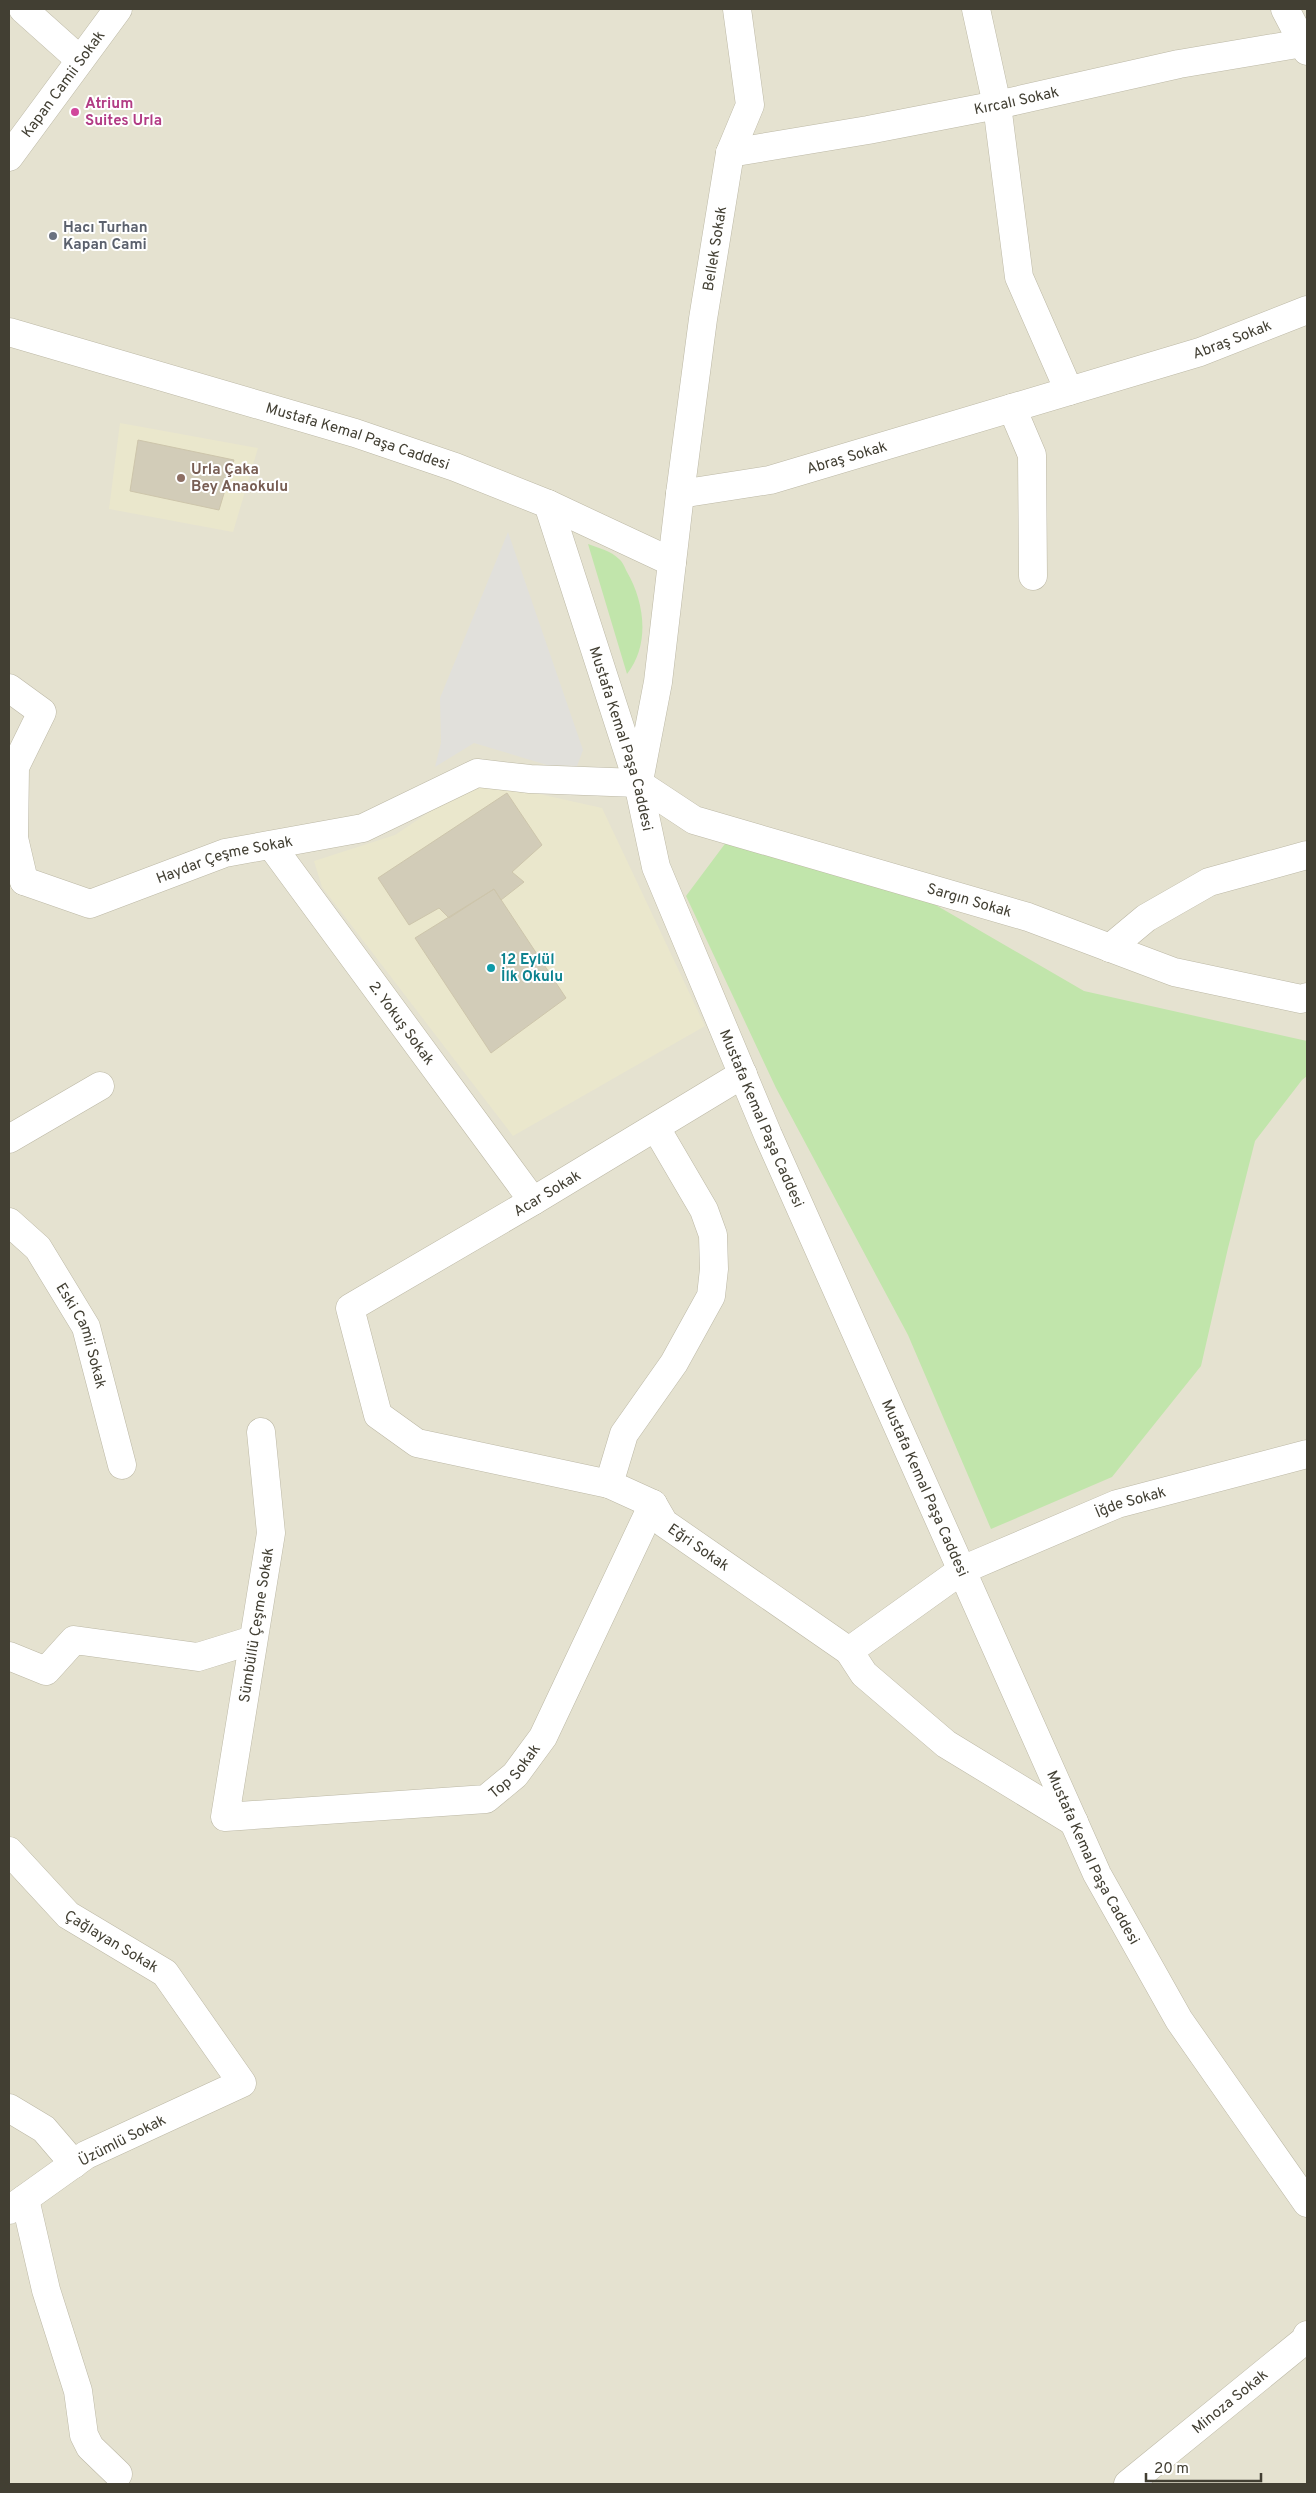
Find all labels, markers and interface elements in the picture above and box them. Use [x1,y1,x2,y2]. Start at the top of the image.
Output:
street label: Kapan Camii Sokak [18,27,110,142]
street label: Kırcalı Sokak [972,83,1061,120]
place label: Atrium Suites Urla [85,95,162,131]
marker: Atrium Suites Urla [69,106,81,118]
street label: Bellek Sokak [700,205,732,293]
place label: Hacı Turhan Kapan Cami [63,219,148,255]
marker: Hacı Turhan Kapan Cami [47,230,59,242]
street label: Abraş Sokak [1191,317,1275,365]
street label: Mustafa Kemal Paşa Caddesi [263,399,452,475]
street label: Abraş Sokak [804,438,890,480]
place label: Urla Çaka Bey Anaokulu [191,461,288,497]
marker: Urla Çaka Bey Anaokulu [175,472,187,484]
street label: Mustafa Kemal Paşa Caddesi [584,644,656,833]
street label: Haydar Çeşme Sokak [154,833,294,889]
street label: Sargın Sokak [924,880,1014,923]
place label: 12 Eylül İlk Okulu [501,951,563,987]
marker: 12 Eylül İlk Okulu [485,962,497,974]
street label: 2. Yokuş Sokak [364,978,438,1070]
street label: Mustafa Kemal Paşa Caddesi [714,1027,807,1211]
street label: Acar Sokak [511,1167,585,1222]
street label: Eski Camii Sokak [51,1280,110,1391]
street label: Mustafa Kemal Paşa Caddesi [876,1397,971,1580]
street label: İğde Sokak [1092,1483,1168,1523]
street label: Eğri Sokak [663,1520,733,1576]
street label: Sümbüllü Çeşme Sokak [236,1546,279,1704]
street label: Top Sokak [486,1741,546,1804]
street label: Mustafa Kemal Paşa Caddesi [1041,1768,1143,1949]
street label: Çağlayan Sokak [60,1907,162,1978]
street label: Üzümlü Sokak [75,2110,170,2171]
street label: Minoza Sokak [1189,2366,1272,2439]
scale bar [1146,2450,1261,2482]
text: 20 m [1154,2460,1189,2479]

